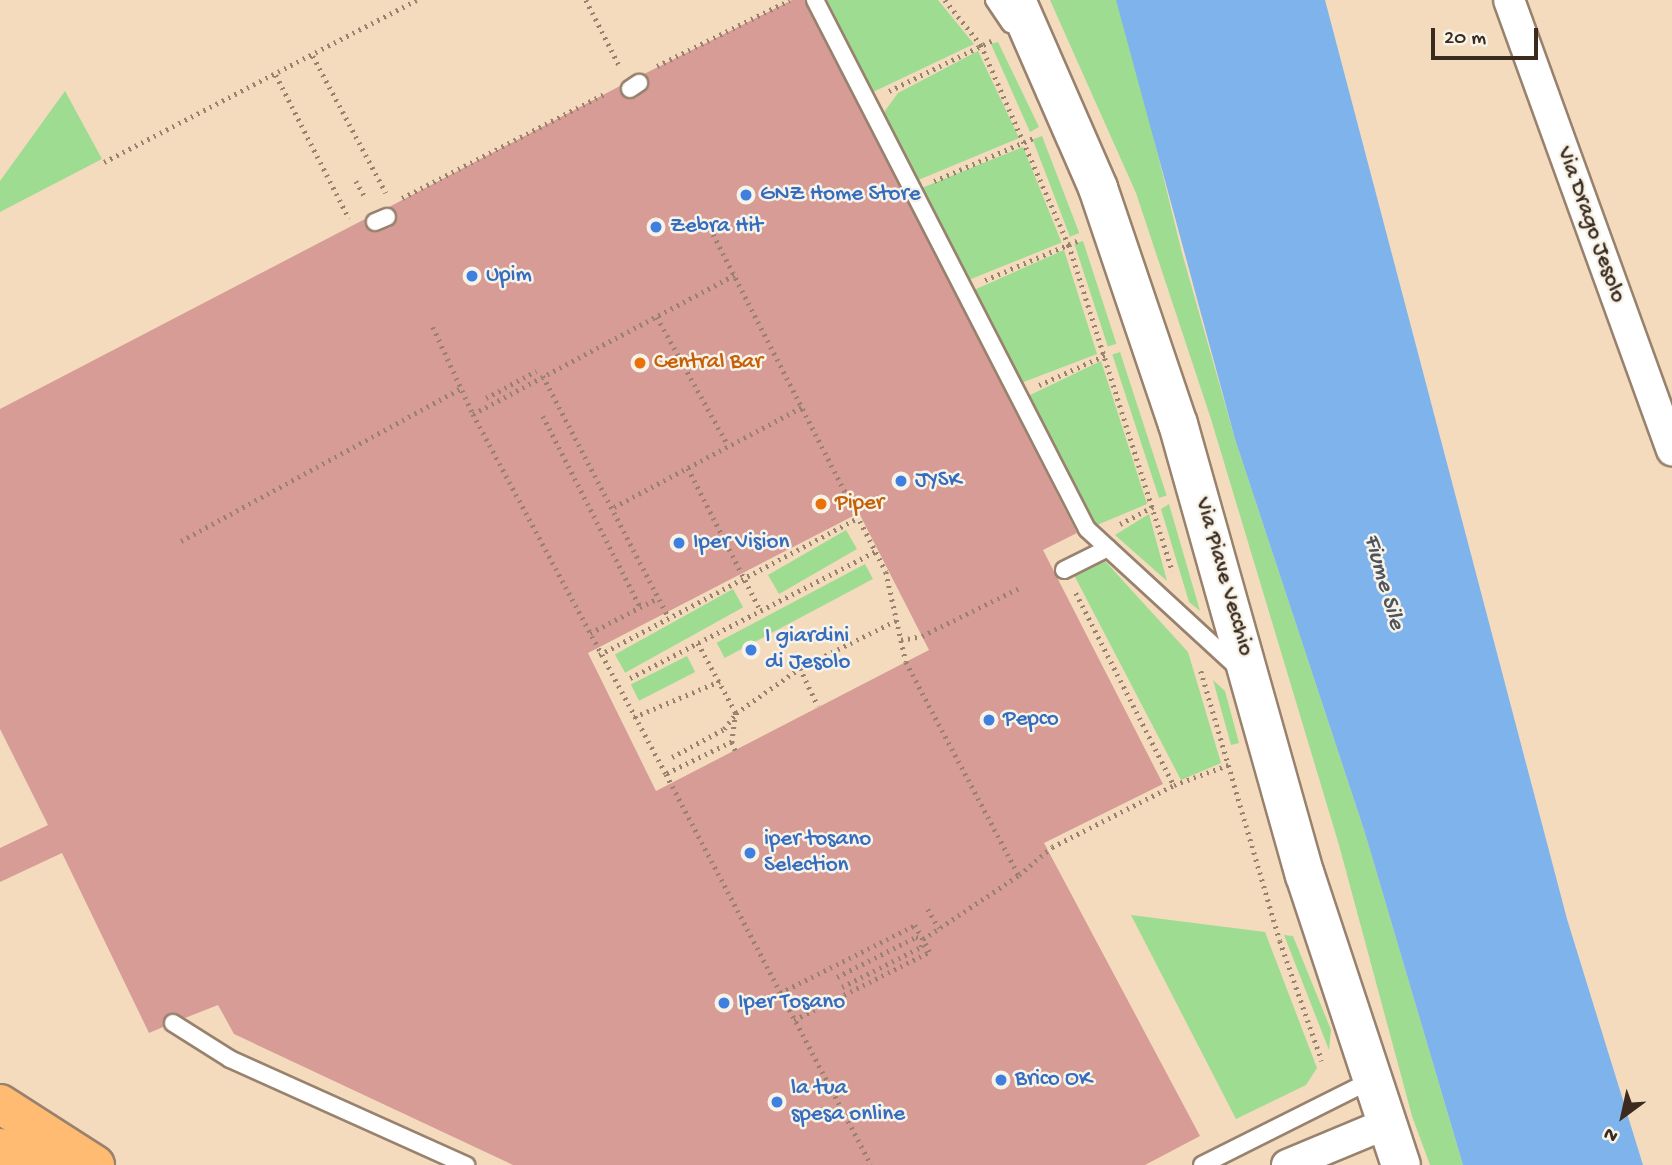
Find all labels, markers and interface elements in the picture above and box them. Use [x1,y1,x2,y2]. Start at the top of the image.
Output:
scale bar [1434,14,1541,58]
text: 20 m [1444,27,1486,52]
street label: Via Drago Jesolo [1549,143,1631,307]
place label: GNZ Home Store [760,181,921,209]
marker: GNZ Home Store [738,187,754,203]
place label: Zebra Hit [670,213,763,241]
marker: Zebra Hit [648,219,664,235]
place label: Upim [486,262,532,290]
marker: Upim [464,268,480,284]
place label: Central Bar [654,349,763,377]
marker: Central Bar [632,355,648,371]
place label: JYSK [915,467,961,495]
marker: JYSK [893,473,909,489]
place label: Piper [835,490,884,518]
street label: Via Piave Vecchio [1187,495,1259,659]
marker: Piper [813,496,829,512]
place label: Iper Vision [693,529,789,557]
water label: Fiume Sile [1356,531,1410,633]
marker: Iper Vision [671,535,687,551]
place label: I giardini di Jesolo [765,623,850,677]
marker: I giardini di Jesolo [743,642,759,658]
place label: Pepco [1003,706,1059,734]
marker: Pepco [981,712,997,728]
place label: iper tosano Selection [764,826,871,880]
marker: iper tosano Selection [742,845,758,861]
place label: Iper Tosano [738,989,845,1017]
marker: Iper Tosano [716,995,732,1011]
place label: Brico OK [1015,1066,1092,1094]
marker: Brico OK [993,1072,1009,1088]
place label: la tua spesa online [791,1075,905,1129]
north arrow [1588,1081,1658,1151]
marker: la tua spesa online [769,1094,785,1110]
text: N [1600,1121,1623,1147]

